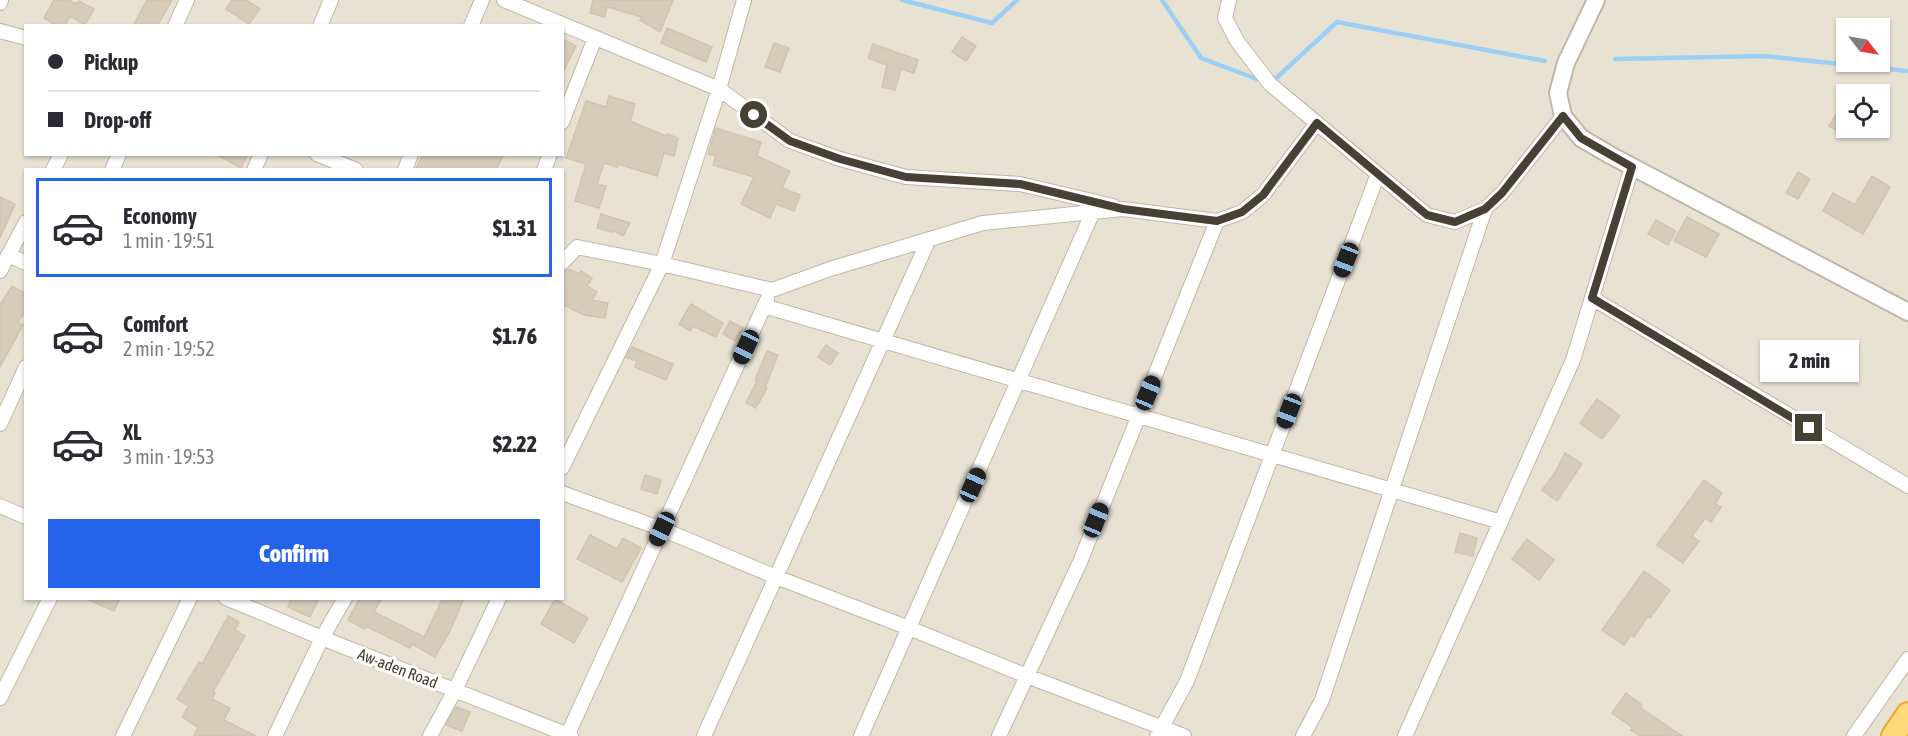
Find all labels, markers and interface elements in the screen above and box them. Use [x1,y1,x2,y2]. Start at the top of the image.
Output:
north arrow [1836,18,1890,72]
map controls [1836,18,1890,138]
text: Pickup [84,49,139,75]
button: locate [1836,84,1890,138]
route start [740,101,767,128]
text: Drop-off [84,107,151,133]
icon: car [51,201,105,255]
text: Economy [123,203,197,229]
text: $1.31 [493,215,537,241]
text: 1 min · 19:51 [123,229,215,252]
car [1331,240,1361,280]
icon: car [51,309,105,363]
text: Comfort [123,311,188,337]
text: $1.76 [493,323,537,349]
car [730,327,762,367]
text: 2 min · 19:52 [123,337,215,360]
callout: 2 min [1760,341,1858,383]
text: 2 min [1789,349,1830,372]
car [1133,373,1163,413]
car [1274,391,1304,431]
route end [1795,414,1822,441]
icon: car [51,417,105,471]
text: XL [123,419,141,445]
text: $2.22 [493,431,537,457]
text: 3 min · 19:53 [123,445,215,468]
car [957,465,989,505]
car [1081,500,1111,540]
car [646,509,678,549]
button: Confirm [48,519,540,588]
street label: Aw-aden Road [355,645,441,691]

